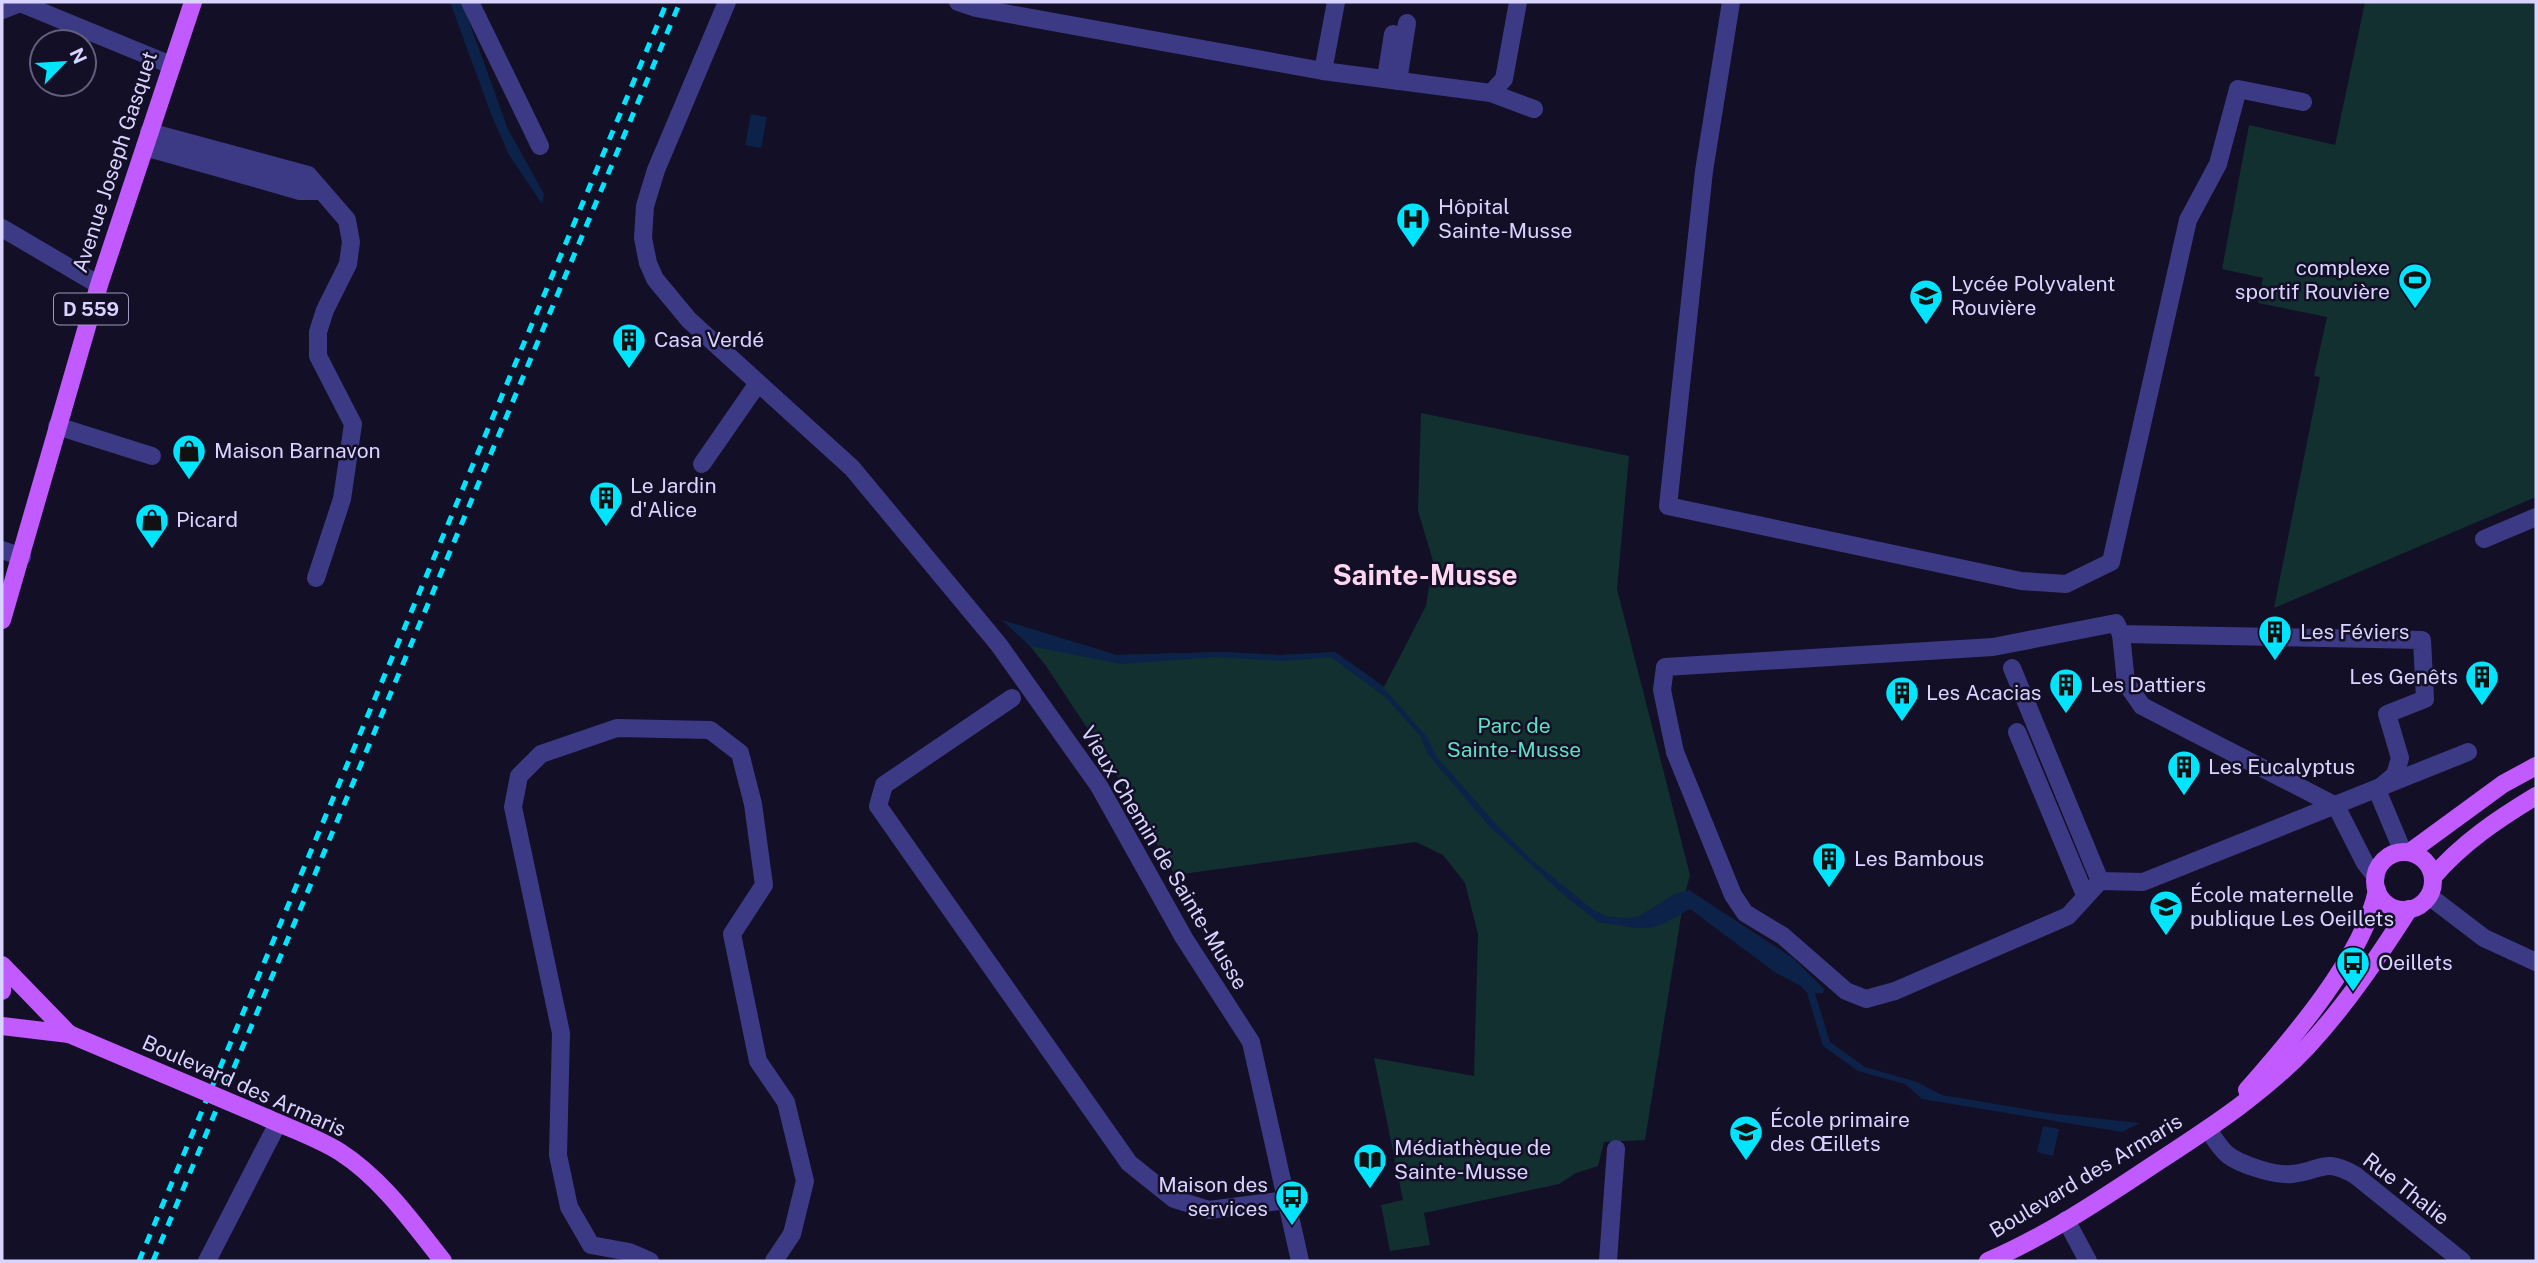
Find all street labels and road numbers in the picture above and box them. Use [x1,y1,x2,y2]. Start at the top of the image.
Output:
street label: Avenue Joseph Gasquet [67,48,162,276]
road number: D 559 [54,294,128,324]
street label: Vieux Chemin de Sainte-Musse [1076,721,1253,994]
street label: Boulevard des Armaris [139,1029,350,1142]
street label: Boulevard des Armaris [1985,1108,2187,1243]
street label: Rue Thalie [2358,1147,2454,1230]

